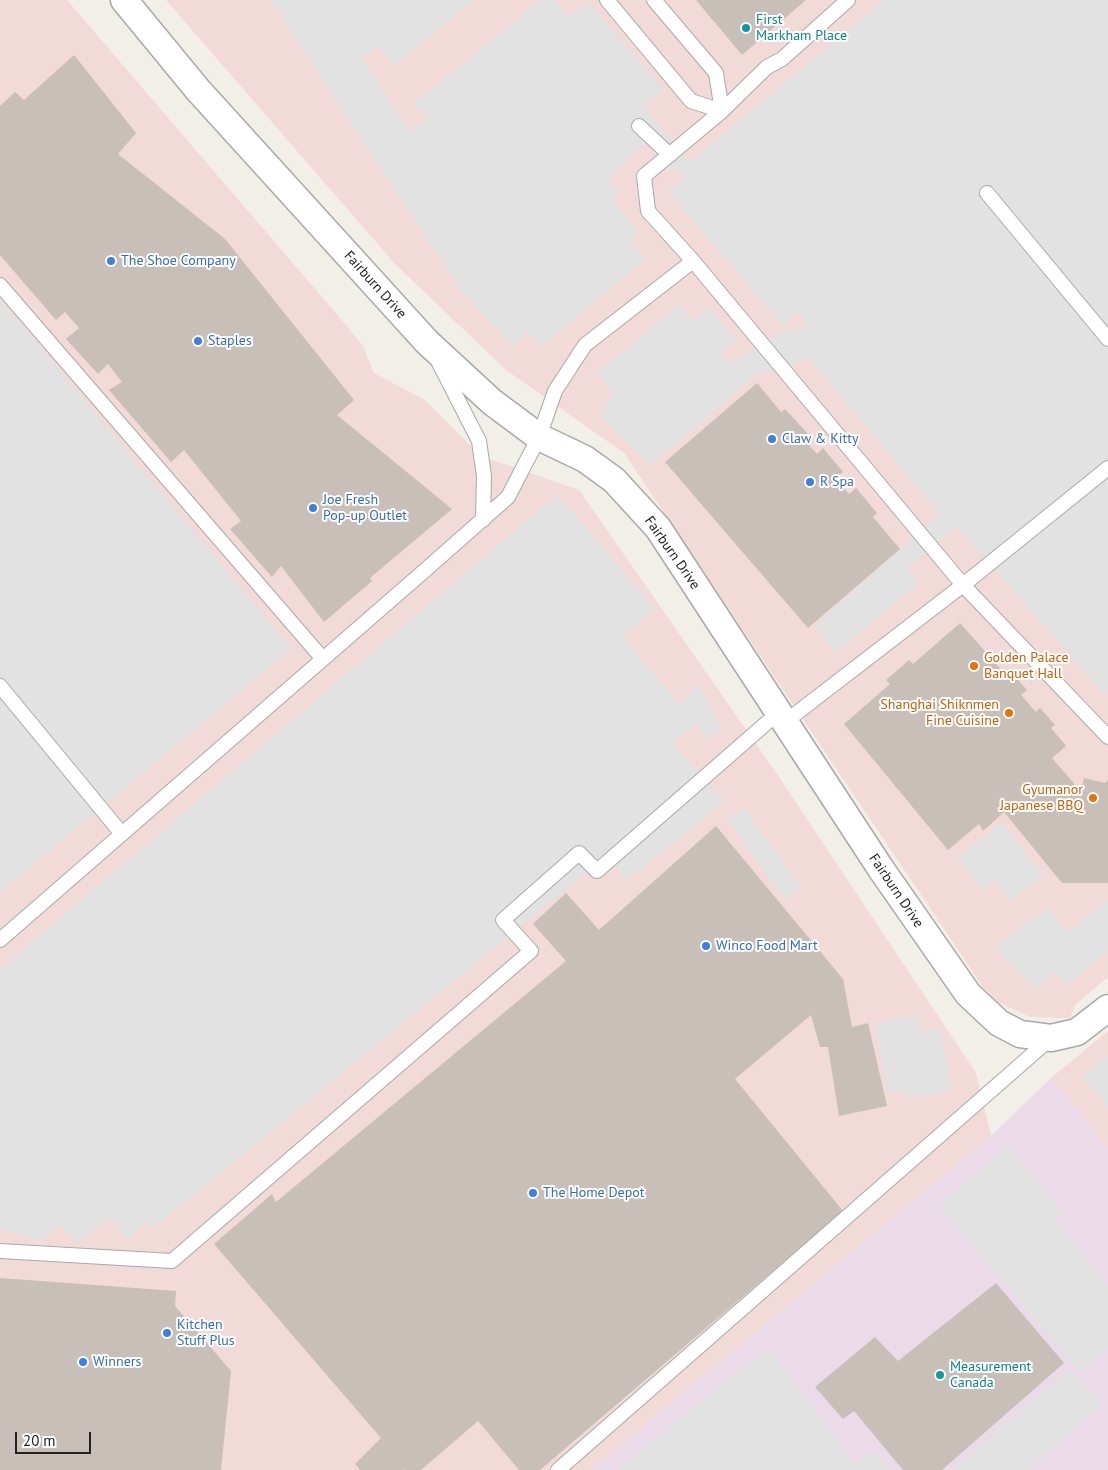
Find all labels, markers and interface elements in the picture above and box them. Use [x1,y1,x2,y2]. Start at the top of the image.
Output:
place label: First Markham Place [756,12,847,44]
marker: First Markham Place [740,22,752,34]
street label: Fairburn Drive [340,248,410,322]
place label: The Shoe Company [121,253,236,269]
marker: The Shoe Company [105,255,117,267]
place label: Staples [208,333,252,349]
marker: Staples [192,335,204,347]
place label: Claw & Kitty [782,431,858,447]
marker: Claw & Kitty [766,433,778,445]
place label: R Spa [820,474,854,490]
marker: R Spa [804,476,816,488]
place label: Joe Fresh Pop-up Outlet [323,492,407,524]
marker: Joe Fresh Pop-up Outlet [307,502,319,514]
street label: Fairburn Drive [641,513,703,593]
place label: Golden Palace Banquet Hall [984,650,1069,682]
marker: Golden Palace Banquet Hall [968,660,980,672]
place label: Shanghai Shiknmen Fine Cuisine [880,697,999,730]
marker: Shanghai Shiknmen Fine Cuisine [1003,707,1015,719]
place label: Gyumanor Japanese BBQ [1000,782,1083,814]
marker: Gyumanor Japanese BBQ [1087,792,1099,804]
street label: Fairburn Drive [865,851,927,931]
place label: Winco Food Mart [716,938,818,954]
marker: Winco Food Mart [700,940,712,952]
place label: The Home Depot [543,1185,644,1201]
marker: The Home Depot [527,1187,539,1199]
place label: Kitchen Stuff Plus [177,1317,235,1350]
marker: Kitchen Stuff Plus [161,1327,173,1339]
place label: Winners [93,1354,141,1370]
marker: Winners [77,1356,89,1368]
place label: Measurement Canada [950,1359,1031,1391]
marker: Measurement Canada [934,1369,946,1381]
scale bar [18,1422,94,1454]
text: 20 m [23,1431,56,1450]

